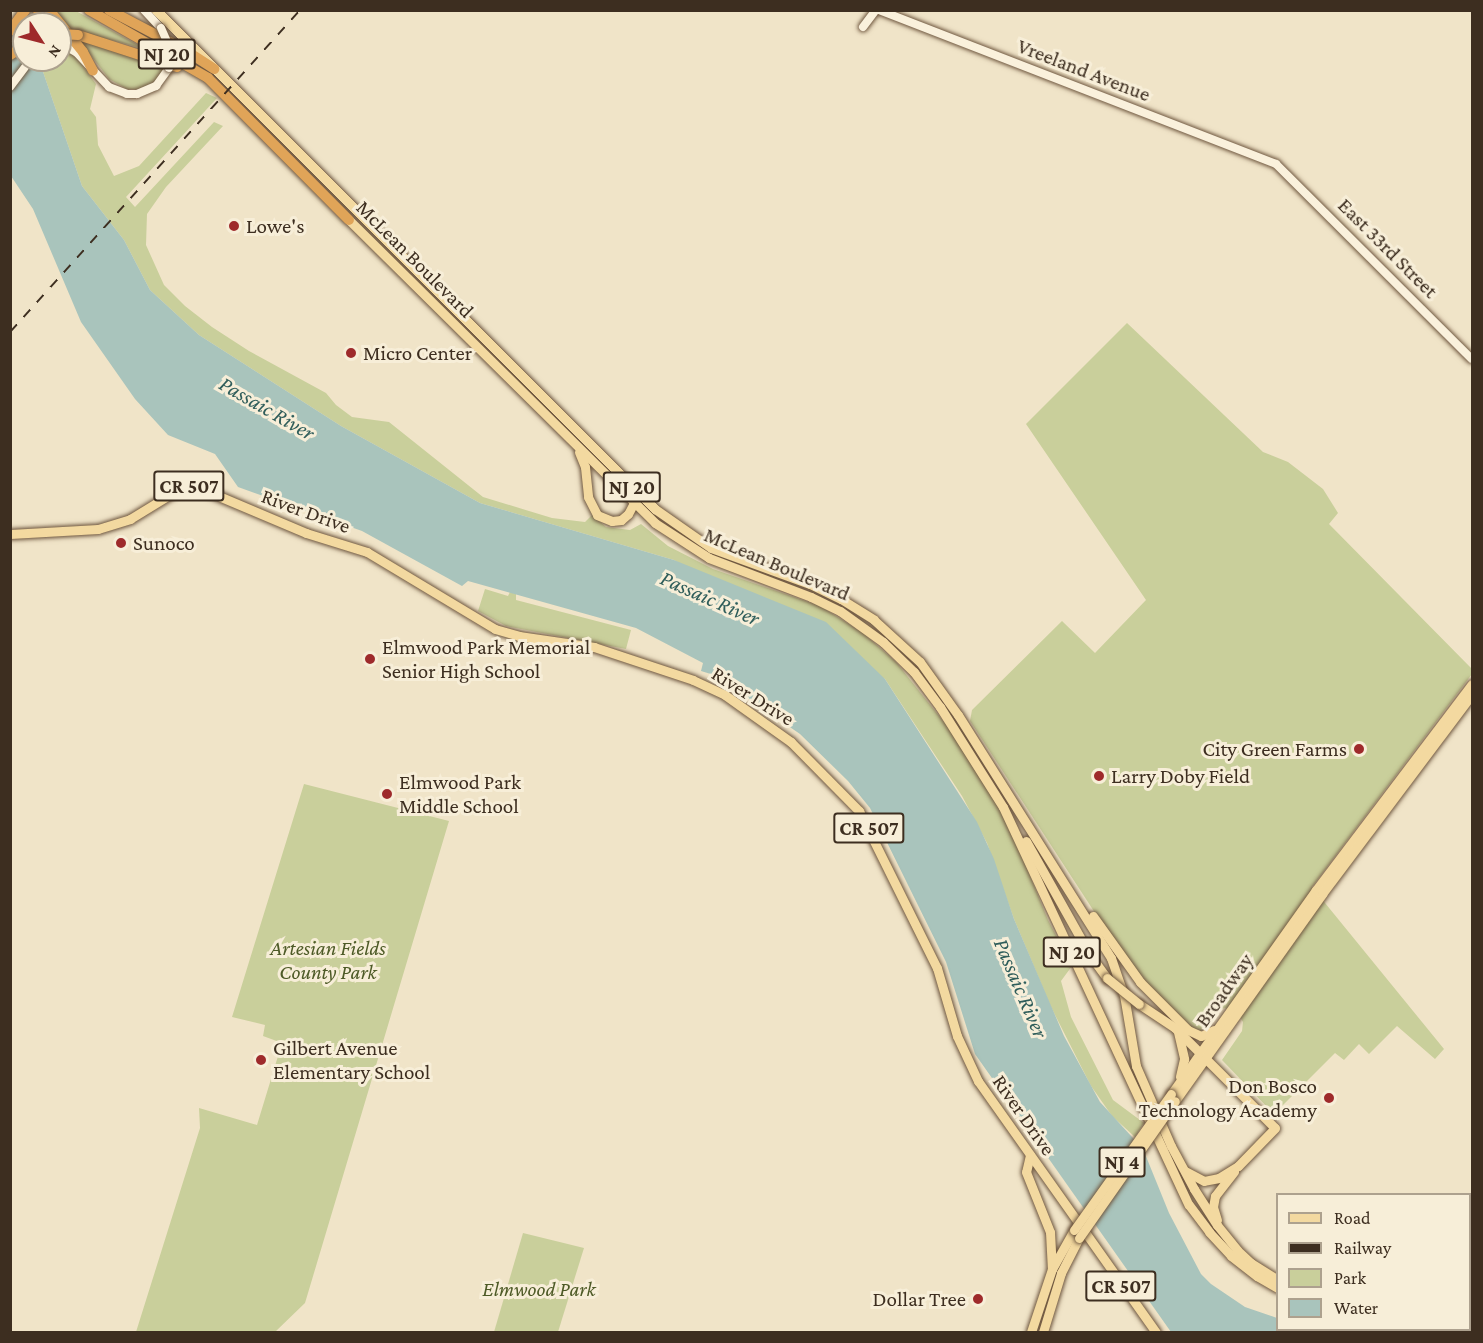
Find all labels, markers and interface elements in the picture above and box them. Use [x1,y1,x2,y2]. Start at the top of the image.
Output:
north arrow [12,12,72,72]
street label: Vreeland Avenue [1014,33,1154,107]
road number: NJ 20 [137,37,197,71]
text: N [45,42,65,61]
street label: East 33rd Street [1333,193,1443,303]
street label: McLean Boulevard [351,195,479,323]
place label: Lowe's [246,213,304,239]
marker: Lowe's [227,219,241,233]
place label: Micro Center [363,340,472,366]
marker: Micro Center [344,346,358,360]
water label: Passaic River [215,370,319,446]
road number: CR 507 [153,469,225,503]
road number: NJ 20 [602,470,662,504]
street label: River Drive [258,483,354,539]
street label: McLean Boulevard [700,522,854,606]
place label: Sunoco [133,530,195,556]
marker: Sunoco [114,536,128,550]
water label: Passaic River [656,564,764,632]
place label: Elmwood Park Memorial Senior High School [382,634,590,684]
marker: Elmwood Park Memorial Senior High School [363,652,377,666]
street label: River Drive [707,661,799,731]
place label: City Green Farms [1203,736,1347,762]
marker: City Green Farms [1352,742,1366,756]
place label: Larry Doby Field [1111,763,1250,789]
place label: Elmwood Park Middle School [399,769,521,819]
marker: Larry Doby Field [1092,769,1106,783]
marker: Elmwood Park Middle School [380,787,394,801]
road number: CR 507 [833,811,905,845]
water label: Passaic River [988,934,1054,1042]
park label: Artesian Fields County Park [270,935,386,985]
road number: NJ 20 [1042,935,1102,969]
street label: Broadway [1190,948,1258,1032]
place label: Gilbert Avenue Elementary School [273,1035,430,1085]
marker: Gilbert Avenue Elementary School [254,1053,268,1067]
street label: River Drive [987,1070,1061,1160]
place label: Don Bosco Technology Academy [1139,1073,1317,1123]
marker: Don Bosco Technology Academy [1322,1091,1336,1105]
road number: NJ 4 [1098,1145,1146,1179]
legend [1276,1193,1471,1331]
text: Road [1334,1208,1371,1228]
text: Railway [1334,1238,1391,1258]
text: Park [1334,1268,1366,1288]
road number: CR 507 [1085,1269,1157,1303]
park label: Elmwood Park [482,1276,596,1302]
place label: Dollar Tree [873,1286,966,1312]
marker: Dollar Tree [971,1292,985,1306]
text: Water [1334,1298,1378,1318]

